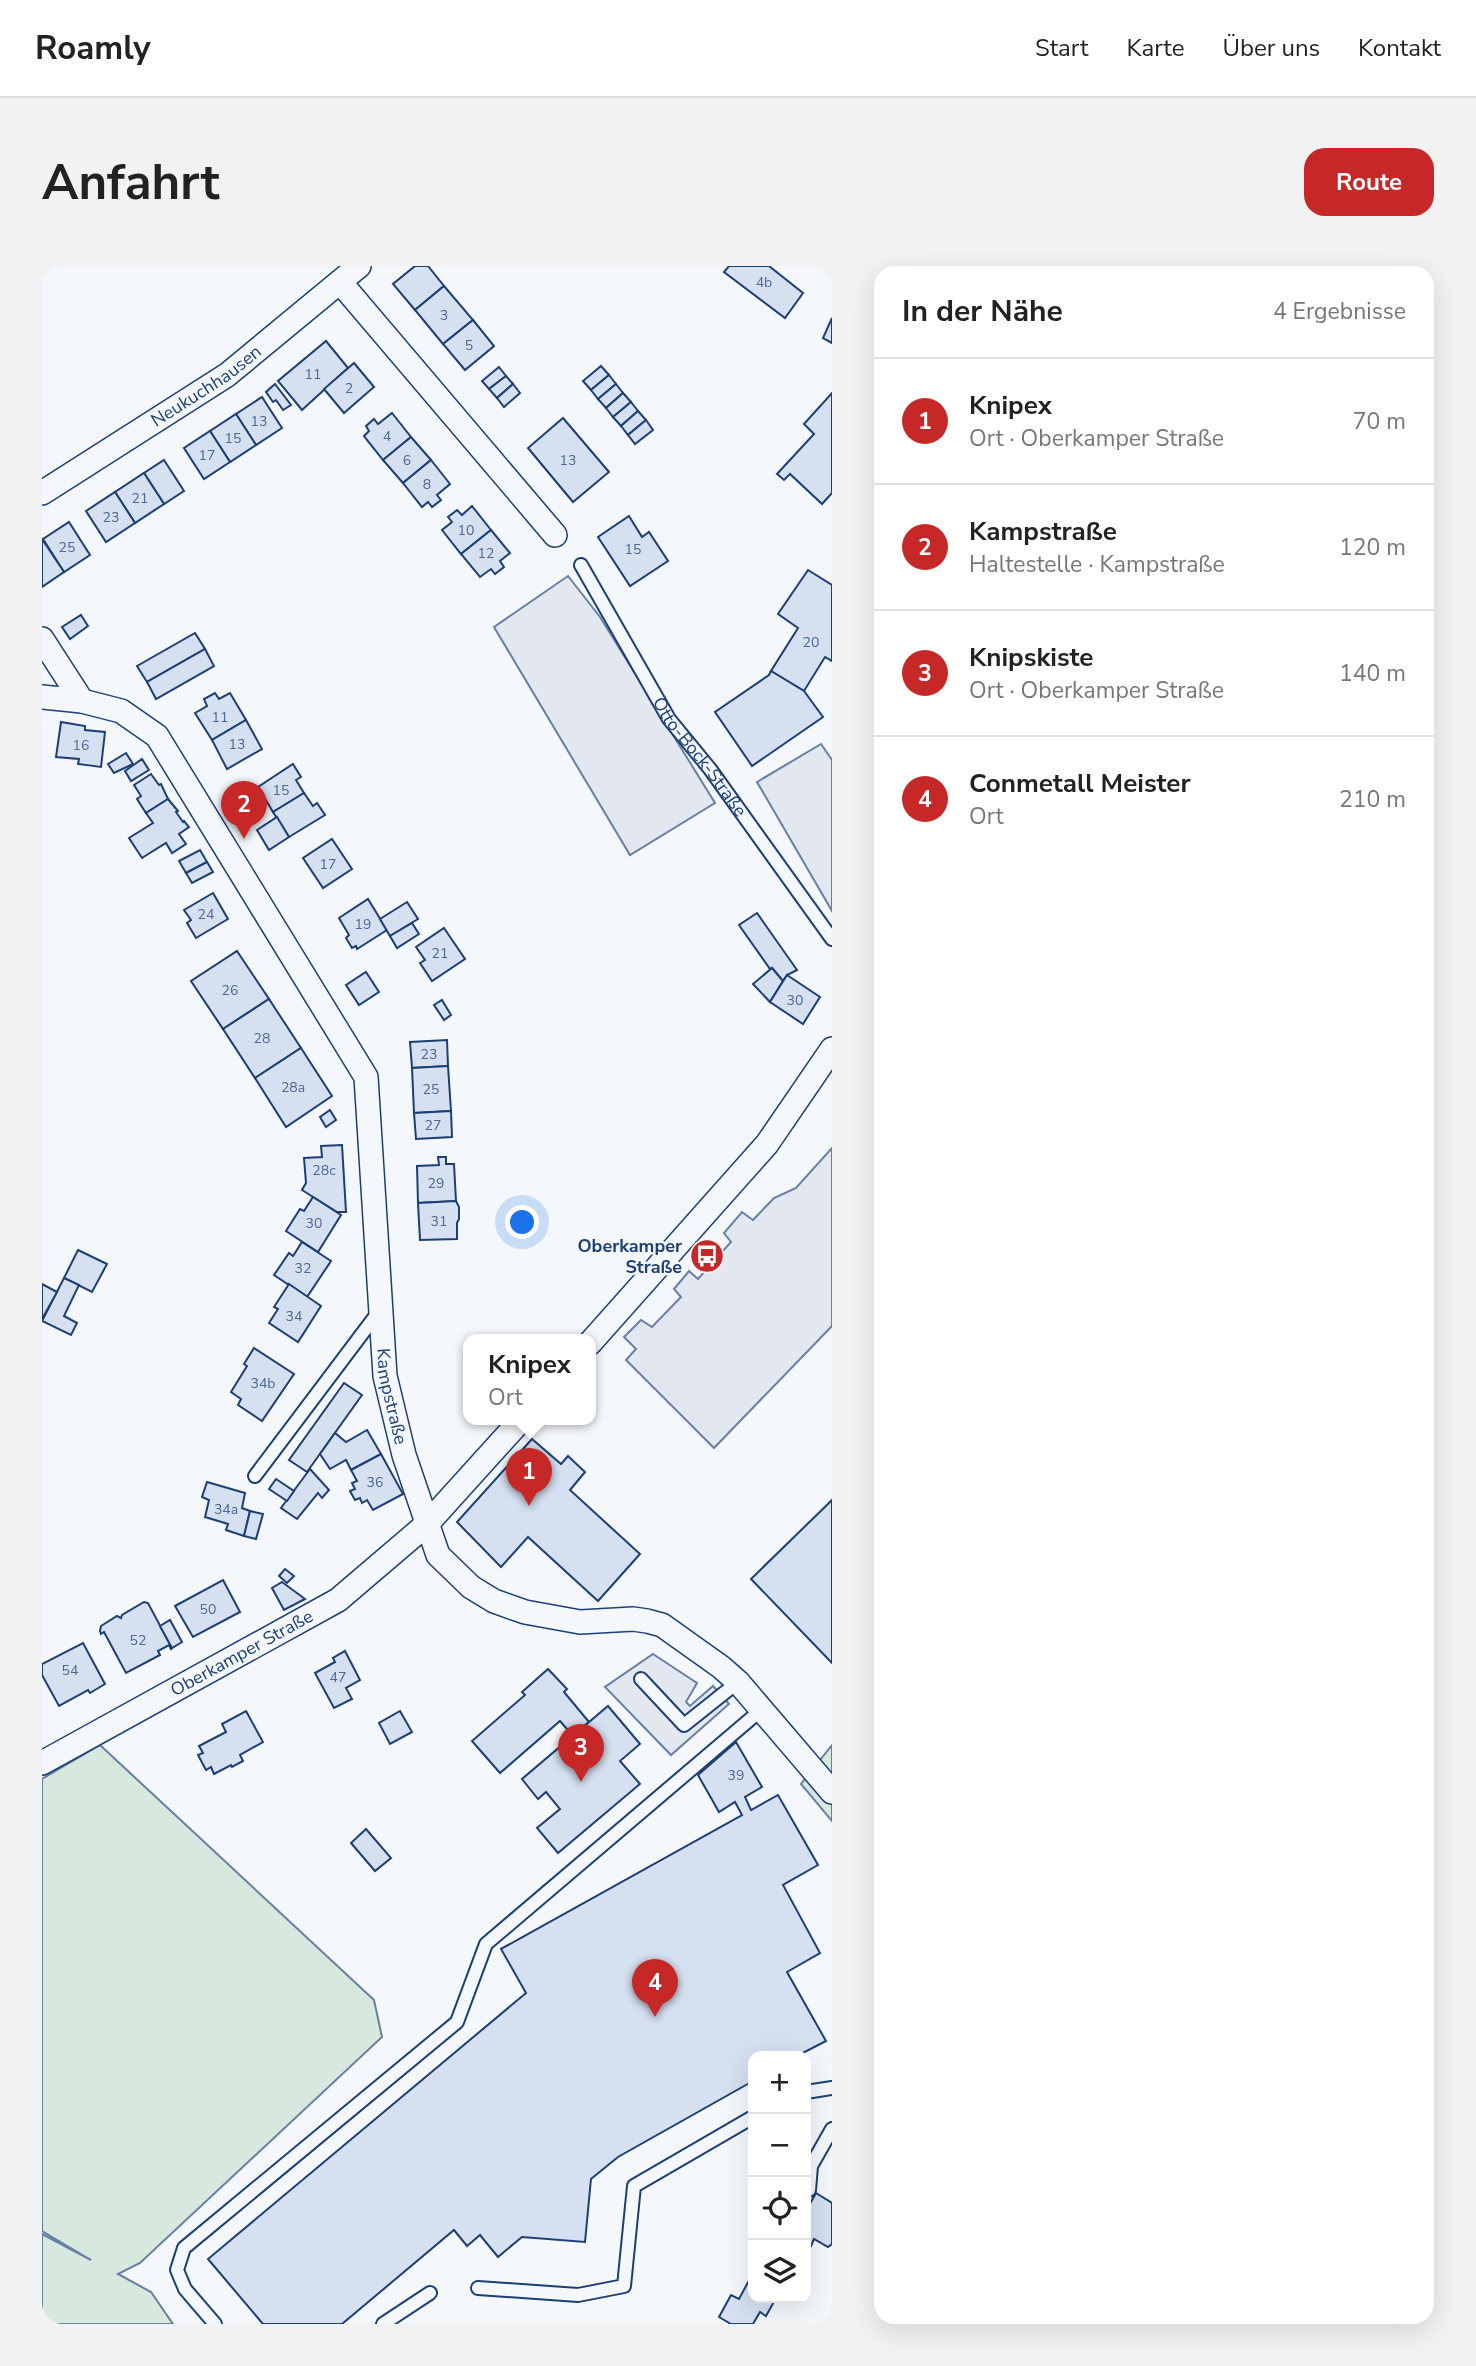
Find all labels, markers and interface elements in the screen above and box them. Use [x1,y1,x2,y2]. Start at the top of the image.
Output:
text: Roamly [35,26,151,71]
text: Start [1035,32,1088,64]
text: Karte [1126,32,1184,64]
text: Über uns [1222,32,1320,64]
text: Kontakt [1358,32,1441,64]
button: Route [1304,148,1434,216]
text: Anfahrt [42,149,220,216]
house number: 4b [756,273,772,292]
text: In der Nähe [902,291,1063,332]
text: 4 Ergebnisse [1273,296,1406,327]
house number: 3 [440,306,448,325]
house number: 5 [465,336,473,355]
street label: Neukuchhausen [146,340,266,432]
house number: 11 [305,365,321,384]
house number: 2 [345,379,353,398]
text: Knipex [969,388,1052,423]
text: 1 [918,406,932,437]
text: 70 m [1353,406,1406,437]
house number: 13 [251,412,267,431]
text: Ort · Oberkamper Straße [969,423,1224,454]
house number: 4 [383,427,391,446]
house number: 15 [225,429,241,448]
house number: 17 [199,446,215,465]
house number: 6 [403,451,411,470]
house number: 13 [560,451,576,470]
house number: 8 [423,475,431,494]
house number: 21 [132,489,148,508]
house number: 23 [103,508,119,527]
text: Kampstraße [969,514,1117,549]
house number: 10 [458,521,474,540]
text: 2 [918,532,932,563]
text: 120 m [1339,532,1406,563]
house number: 25 [59,538,75,557]
house number: 15 [625,540,641,559]
house number: 12 [478,544,494,563]
text: Haltestelle · Kampstraße [969,549,1225,580]
house number: 20 [803,633,819,652]
text: Knipskiste [969,640,1093,675]
text: 3 [918,658,932,689]
text: 140 m [1339,658,1406,689]
text: Ort · Oberkamper Straße [969,675,1224,706]
street label: Otto-Bock-Straße [647,693,752,822]
house number: 11 [212,708,228,727]
house number: 13 [229,735,245,754]
house number: 16 [73,736,89,755]
text: Conmetall Meister [969,766,1191,801]
pin: 2 [221,781,267,839]
house number: 15 [273,781,289,800]
text: 4 [918,784,932,815]
text: 210 m [1339,784,1406,815]
text: Ort [969,801,1004,832]
house number: 17 [320,855,336,874]
house number: 24 [198,905,214,924]
house number: 19 [355,915,371,934]
house number: 21 [432,944,448,963]
house number: 26 [222,981,238,1000]
house number: 30 [787,991,803,1010]
house number: 28 [254,1029,270,1048]
house number: 23 [421,1045,437,1064]
house number: 28a [281,1078,305,1097]
house number: 25 [423,1080,439,1099]
house number: 27 [425,1116,441,1135]
house number: 28c [312,1161,336,1180]
house number: 29 [428,1174,444,1193]
your location [505,1205,539,1239]
house number: 31 [431,1212,447,1231]
house number: 30 [306,1214,322,1233]
place label: Oberkamper Straße [577,1234,682,1279]
bus stop icon: Oberkamper Straße [688,1237,726,1275]
house number: 32 [295,1259,311,1278]
house number: 34 [286,1307,302,1326]
popup [463,1334,596,1425]
street label: Kampstraße [371,1347,413,1447]
text: Knipex [488,1347,571,1382]
house number: 34b [251,1374,275,1393]
text: Ort [488,1382,523,1413]
pin: 1 [506,1448,552,1506]
house number: 36 [367,1473,383,1492]
house number: 34a [214,1500,238,1519]
house number: 50 [200,1600,216,1619]
street label: Oberkamper Straße [166,1604,317,1702]
house number: 52 [130,1631,146,1650]
house number: 54 [62,1661,78,1680]
house number: 47 [330,1668,346,1687]
pin: 3 [558,1724,604,1782]
house number: 39 [728,1766,744,1785]
pin: 4 [632,1959,678,2017]
map controls [748,2051,811,2303]
button: + [748,2051,811,2114]
button: − [748,2114,811,2177]
button: locate [748,2177,811,2240]
button: layers [748,2240,811,2303]

